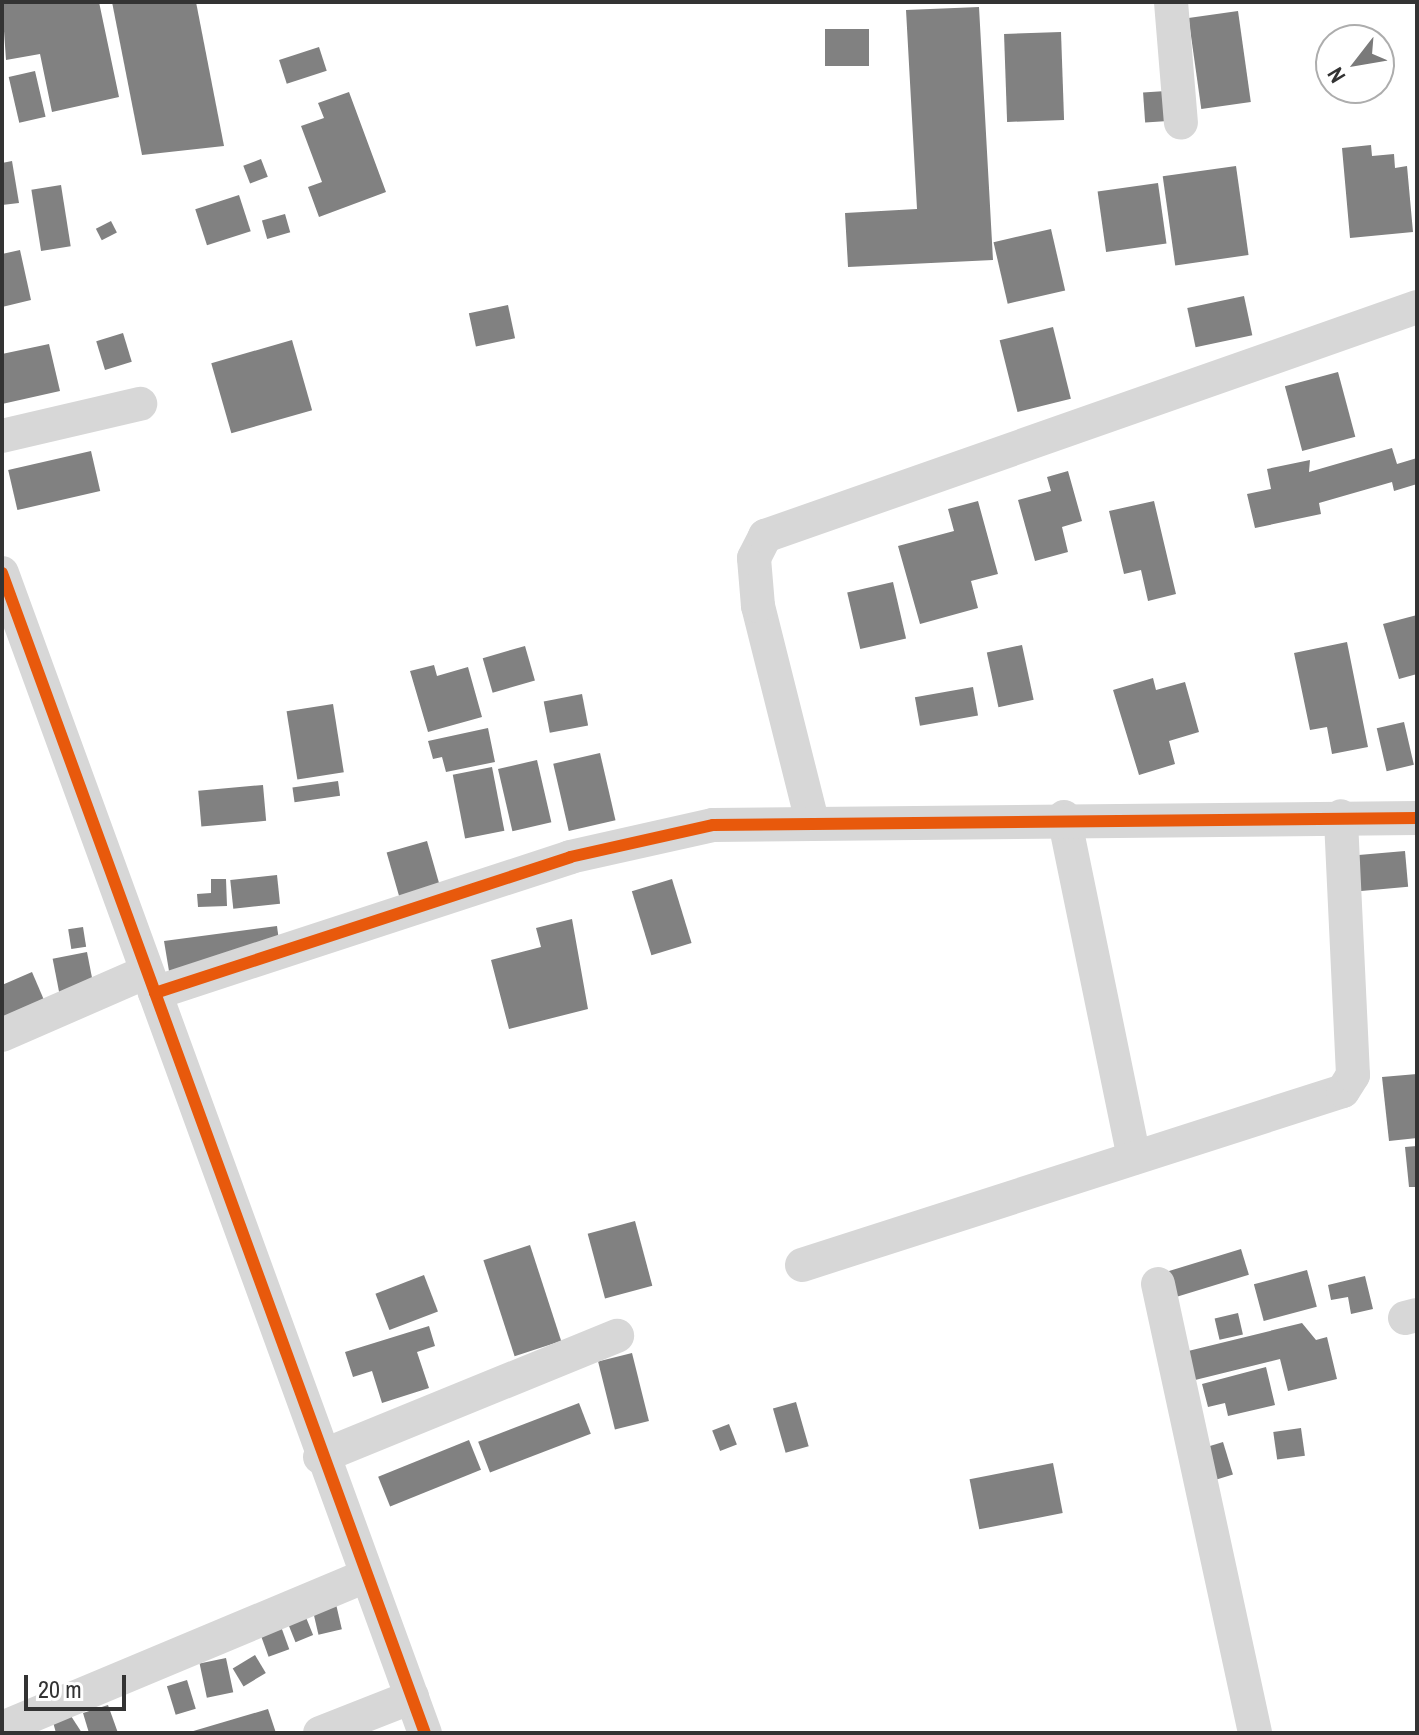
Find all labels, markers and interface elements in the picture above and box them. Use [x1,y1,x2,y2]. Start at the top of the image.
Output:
north arrow [1315,24,1395,104]
text: N [1320,62,1352,89]
scale bar [28,1659,130,1709]
text: 20 m [38,1673,82,1705]

